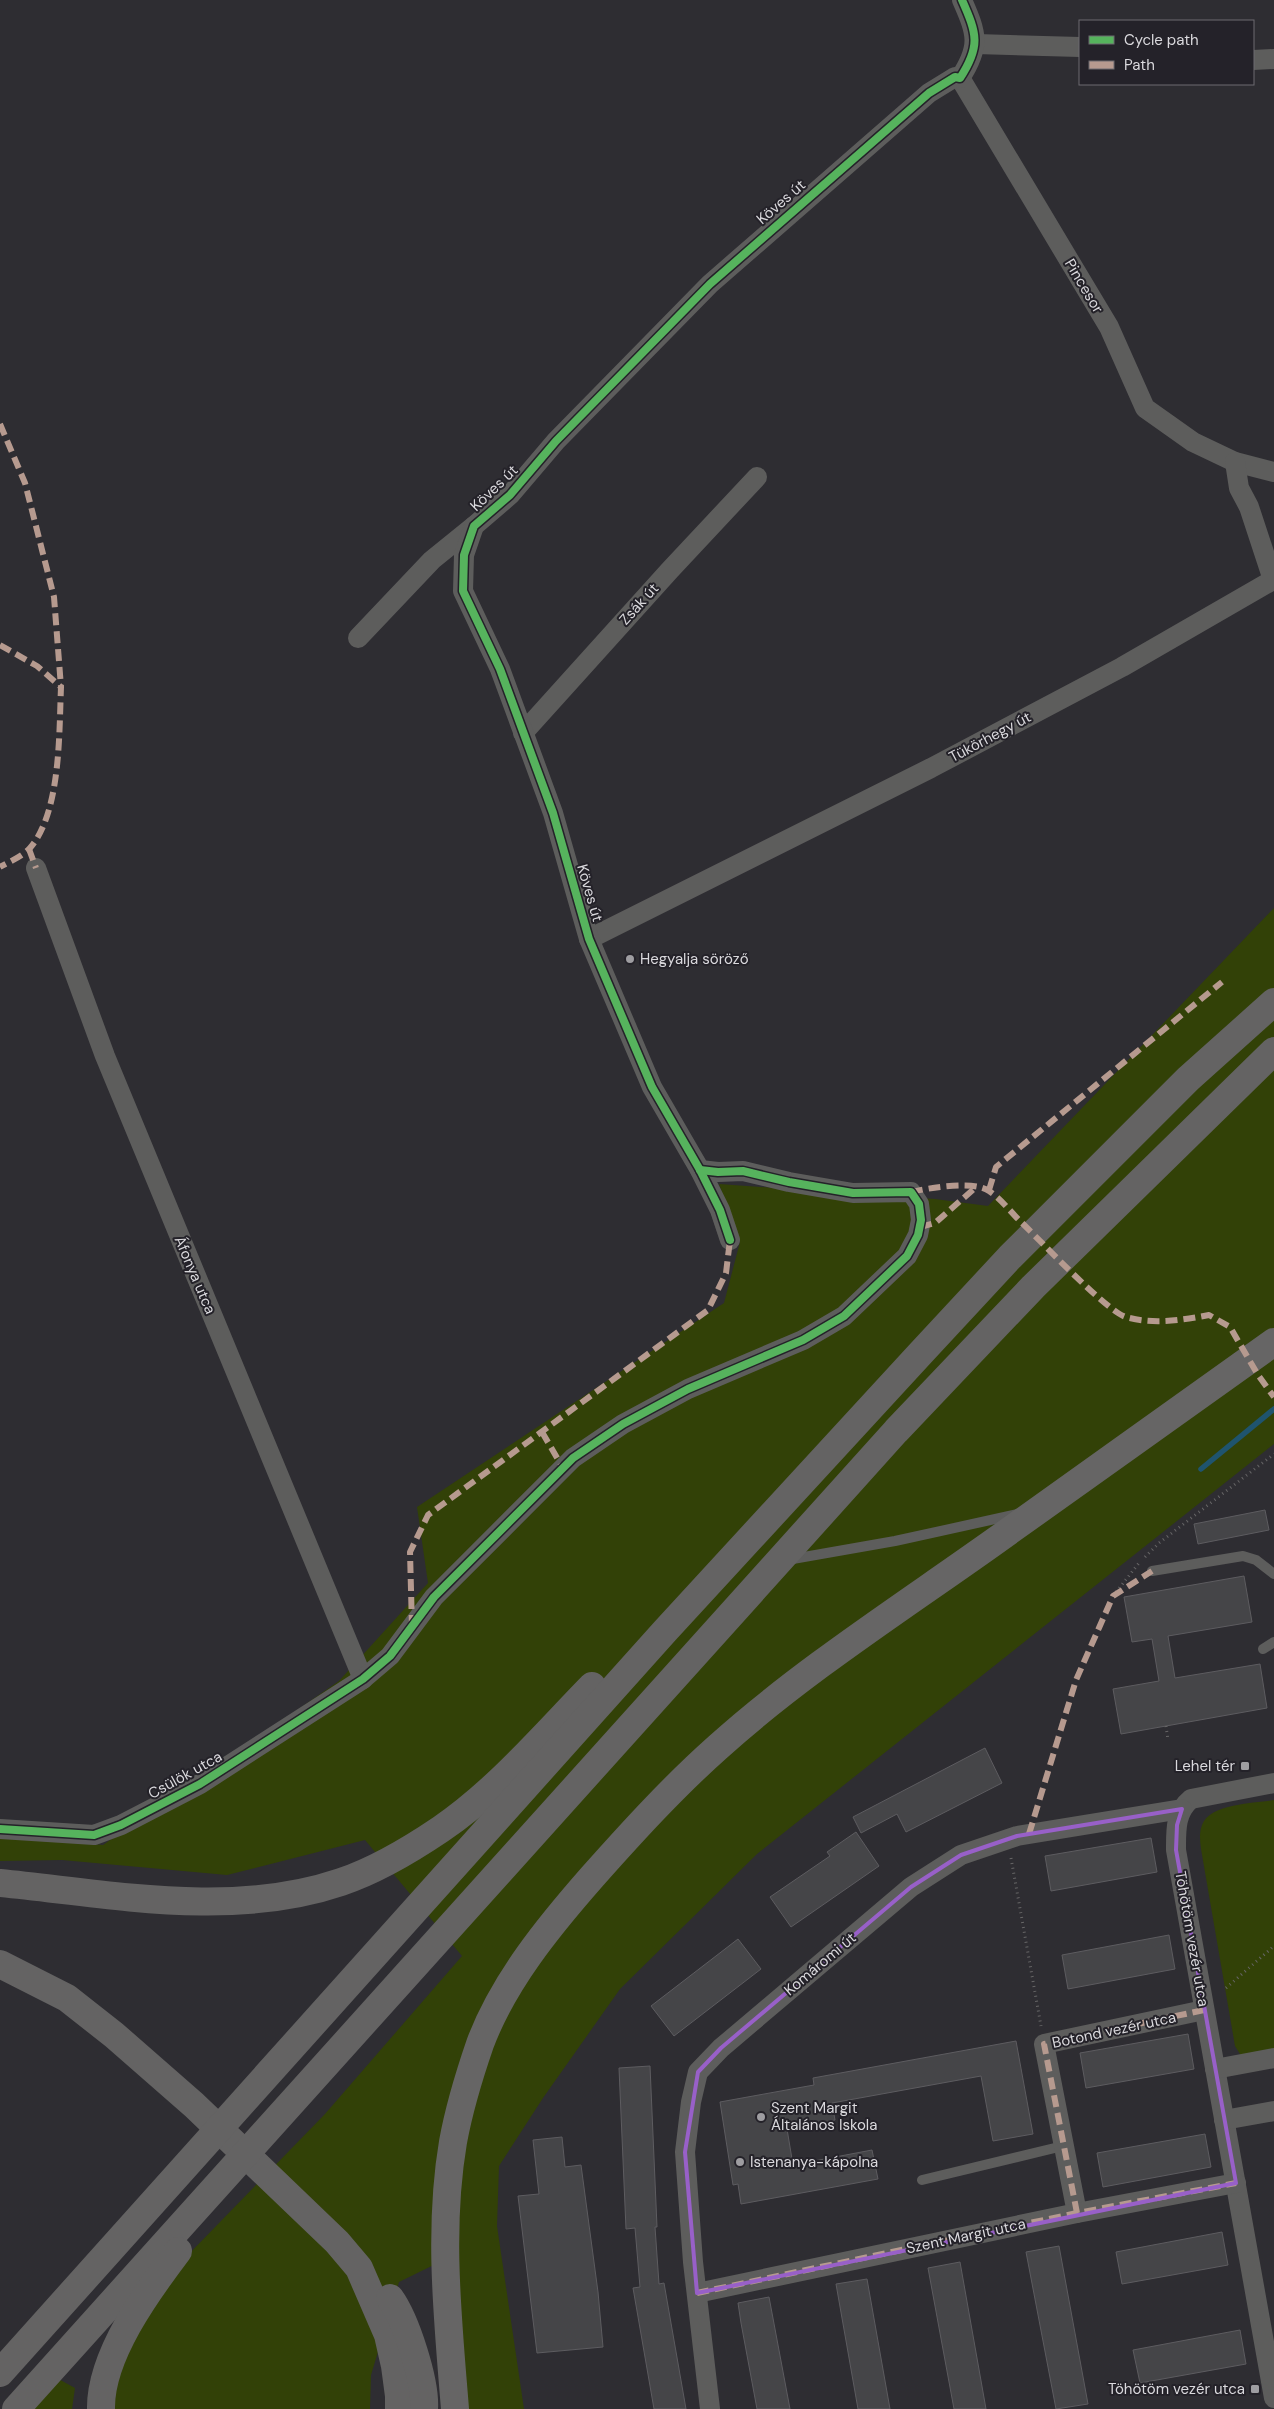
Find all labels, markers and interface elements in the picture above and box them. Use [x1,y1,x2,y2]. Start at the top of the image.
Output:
legend [1079,20,1254,85]
text: Cycle path [1124,30,1199,50]
text: Path [1124,55,1155,75]
street label: Köves út [752,175,810,229]
street label: Pincesor [1060,255,1108,317]
street label: Köves út [466,460,522,516]
street label: Zsák út [615,579,663,629]
street label: Tükörhegy út [946,707,1035,767]
street label: Köves út [572,862,608,924]
place label: Hegyalja söröző [640,949,749,969]
marker: Hegyalja söröző [624,953,636,965]
street label: Áfonya utca [170,1233,220,1317]
street label: Csülök utca [144,1746,226,1804]
place label: Lehel tér [1175,1756,1235,1776]
marker: Lehel tér [1239,1760,1251,1772]
street label: Töhötöm vezér utca [1170,1870,1214,2008]
street label: Komáromi út [780,1928,860,2000]
street label: Botond vezér utca [1050,2007,1178,2053]
place label: Szent Margit Általános Iskola [771,2098,877,2135]
marker: Szent Margit Általános Iskola [755,2111,767,2123]
place label: Istenanya-kápolna [750,2152,878,2172]
marker: Istenanya-kápolna [734,2156,746,2168]
street label: Szent Margit utca [904,2214,1028,2258]
place label: Töhötöm vezér utca [1108,2379,1245,2399]
marker: Töhötöm vezér utca [1249,2383,1261,2395]

